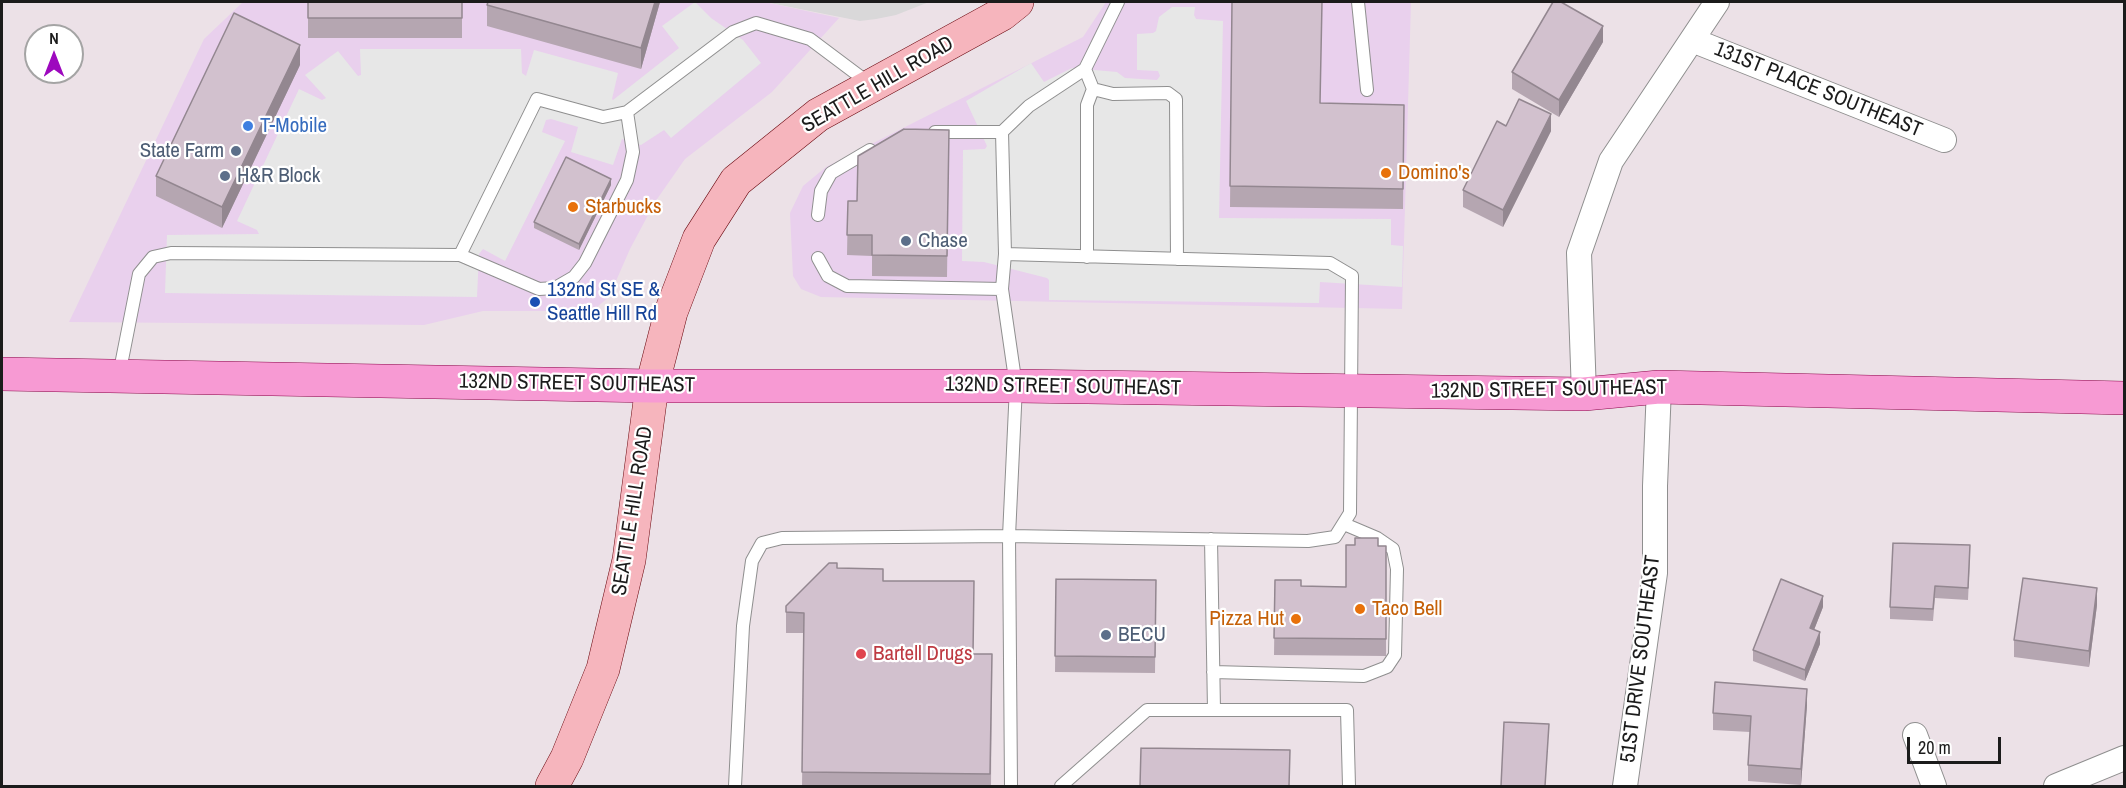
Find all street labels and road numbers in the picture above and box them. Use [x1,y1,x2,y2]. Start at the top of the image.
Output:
street label: SEATTLE HILL ROAD [798,31,958,139]
street label: 131ST PLACE SOUTHEAST [1710,37,1926,143]
street label: 132ND STREET SOUTHEAST [459,369,695,399]
street label: 132ND STREET SOUTHEAST [945,372,1181,402]
street label: 132ND STREET SOUTHEAST [1431,375,1667,405]
street label: SEATTLE HILL ROAD [607,425,659,597]
street label: 51ST DRIVE SOUTHEAST [1616,554,1666,764]

